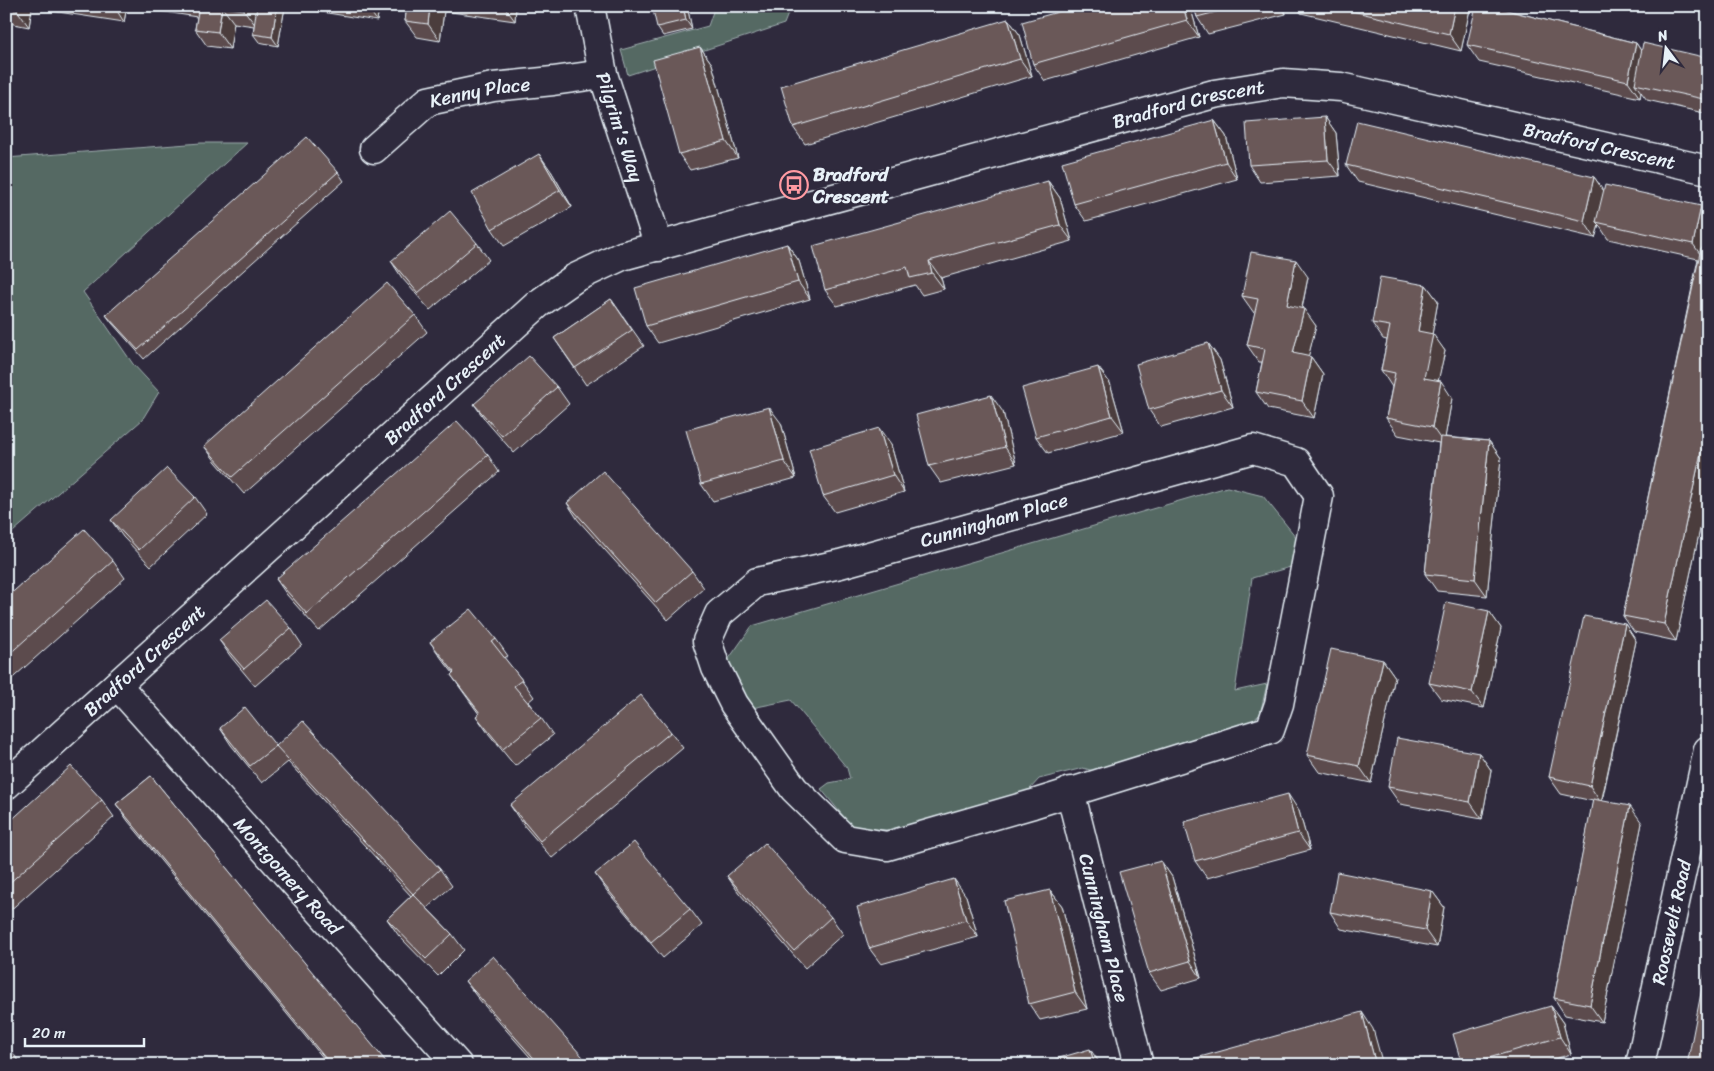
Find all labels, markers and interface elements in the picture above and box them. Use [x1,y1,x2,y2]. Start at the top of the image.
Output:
north arrow [1642,22,1692,72]
text: N [1654,23,1671,50]
street label: Kenny Place [426,67,532,117]
street label: Pilgrim's Way [587,68,654,187]
street label: Bradford Crescent [1109,70,1267,138]
street label: Bradford Crescent [1520,112,1679,179]
place label: Bradford Crescent [812,158,890,213]
bus stop icon: Bradford Crescent [779,170,809,200]
street label: Bradford Crescent [376,324,513,453]
street label: Cunningham Place [916,483,1072,557]
street label: Bradford Crescent [75,596,213,725]
street label: Montgomery Road [226,809,352,944]
street label: Cunningham Place [1070,850,1139,1006]
street label: Roosevelt Road [1641,856,1701,988]
scale bar [25,1016,144,1048]
text: 20 m [32,1020,66,1046]

